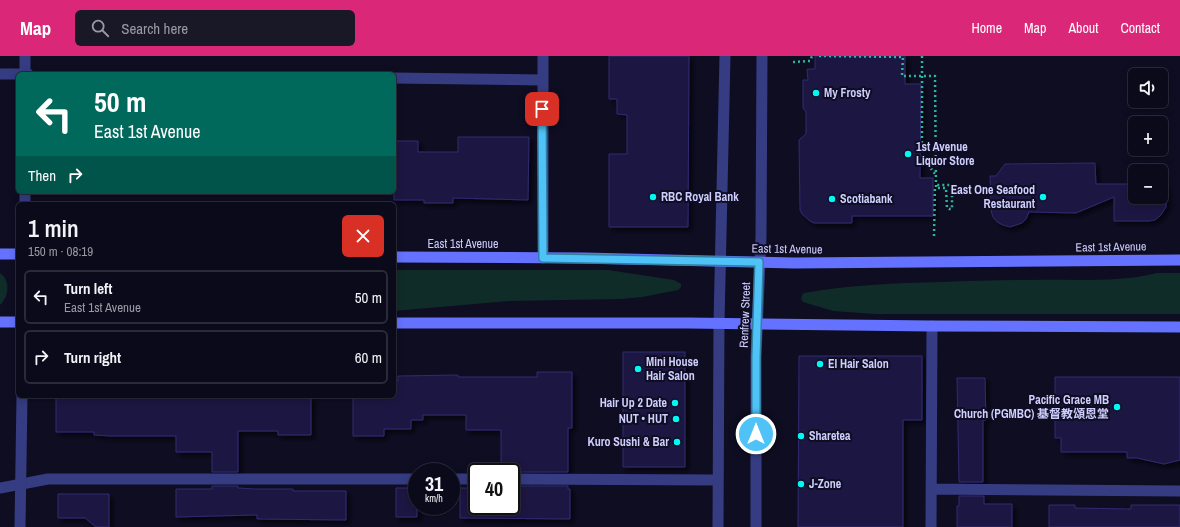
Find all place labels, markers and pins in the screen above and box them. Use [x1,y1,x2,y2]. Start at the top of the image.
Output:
place label: My Frosty [824,85,871,101]
marker: My Frosty [811,88,821,98]
pin [525,92,559,126]
place label: 1st Avenue Liquor Store [916,139,975,169]
marker: 1st Avenue Liquor Store [903,149,913,159]
place label: East One Seafood Restaurant [951,182,1036,212]
place label: RBC Royal Bank [661,189,739,205]
place label: Scotiabank [840,191,893,207]
marker: RBC Royal Bank [648,192,658,202]
marker: East One Seafood Restaurant [1038,192,1048,202]
marker: Scotiabank [827,194,837,204]
place label: Mini House Hair Salon [646,354,699,384]
place label: El Hair Salon [828,356,889,372]
marker: El Hair Salon [815,359,825,369]
marker: Mini House Hair Salon [633,364,643,374]
place label: Pacific Grace MB Church (PGMBC) 基督教頌恩堂 [954,392,1109,422]
place label: Hair Up 2 Date [600,395,668,411]
marker: Hair Up 2 Date [670,398,680,408]
marker: Pacific Grace MB Church (PGMBC) 基督教頌恩堂 [1112,402,1122,412]
place label: NUT • HUT [619,411,668,427]
marker: NUT • HUT [671,414,681,424]
place label: Sharetea [809,428,851,444]
marker: Sharetea [796,431,806,441]
place label: Kuro Sushi & Bar [588,434,669,450]
marker: Kuro Sushi & Bar [672,437,682,447]
place label: J-Zone [809,476,842,492]
marker: J-Zone [796,479,806,489]

